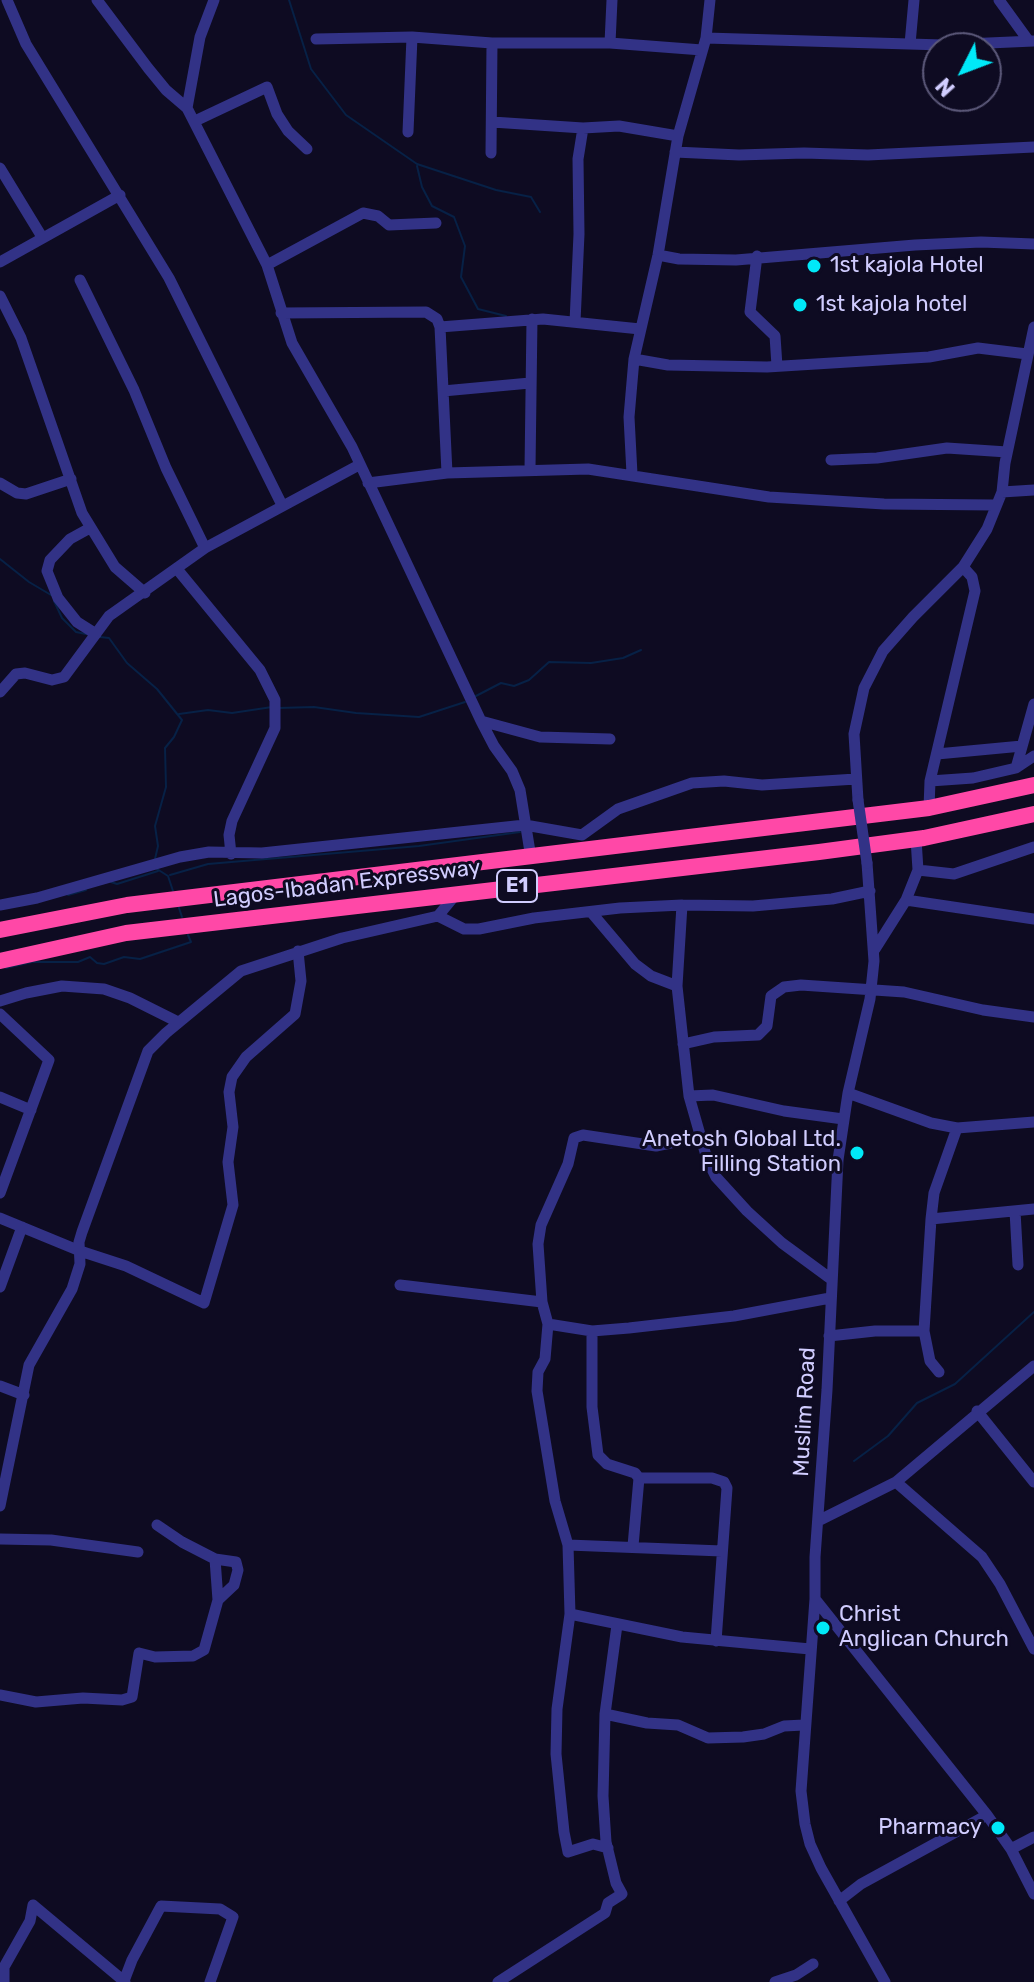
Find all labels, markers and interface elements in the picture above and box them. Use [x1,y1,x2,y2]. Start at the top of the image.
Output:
north arrow [922,32,1002,112]
text: N [930,72,961,102]
place label: 1st kajola Hotel [830,253,984,279]
marker: 1st kajola Hotel [805,257,823,275]
place label: 1st kajola hotel [816,292,967,318]
marker: 1st kajola hotel [791,296,809,314]
street label: Lagos-Ibadan Expressway [212,854,482,914]
road number: E1 [497,870,537,902]
place label: Anetosh Global Ltd. Filling Station [642,1127,841,1178]
marker: Anetosh Global Ltd. Filling Station [848,1144,866,1162]
street label: Muslim Road [788,1347,822,1477]
place label: Christ Anglican Church [839,1602,1009,1654]
marker: Christ Anglican Church [814,1619,832,1637]
place label: Pharmacy [878,1815,982,1841]
marker: Pharmacy [989,1819,1007,1837]

